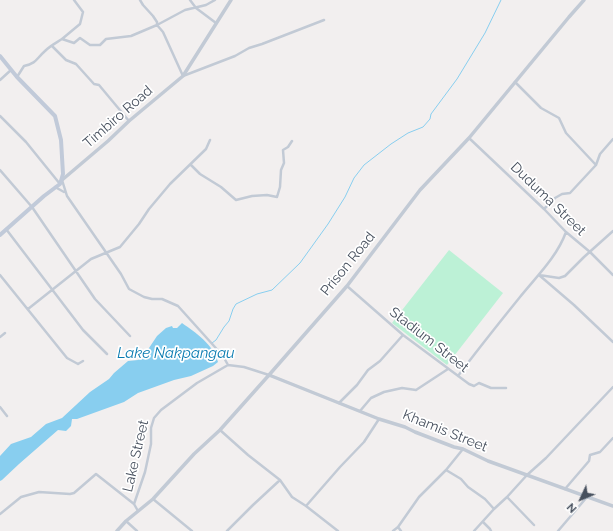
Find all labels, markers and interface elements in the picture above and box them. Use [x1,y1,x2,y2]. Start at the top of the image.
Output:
street label: Timbiro Road [80,82,156,152]
street label: Duduma Street [507,159,589,239]
street label: Prison Road [317,229,379,299]
street label: Stadium Street [386,304,472,376]
water label: Lake Nakpangau [117,344,235,362]
street label: Khamis Street [400,406,490,456]
street label: Lake Street [120,418,152,494]
north arrow [561,479,601,519]
text: N [564,500,580,515]

